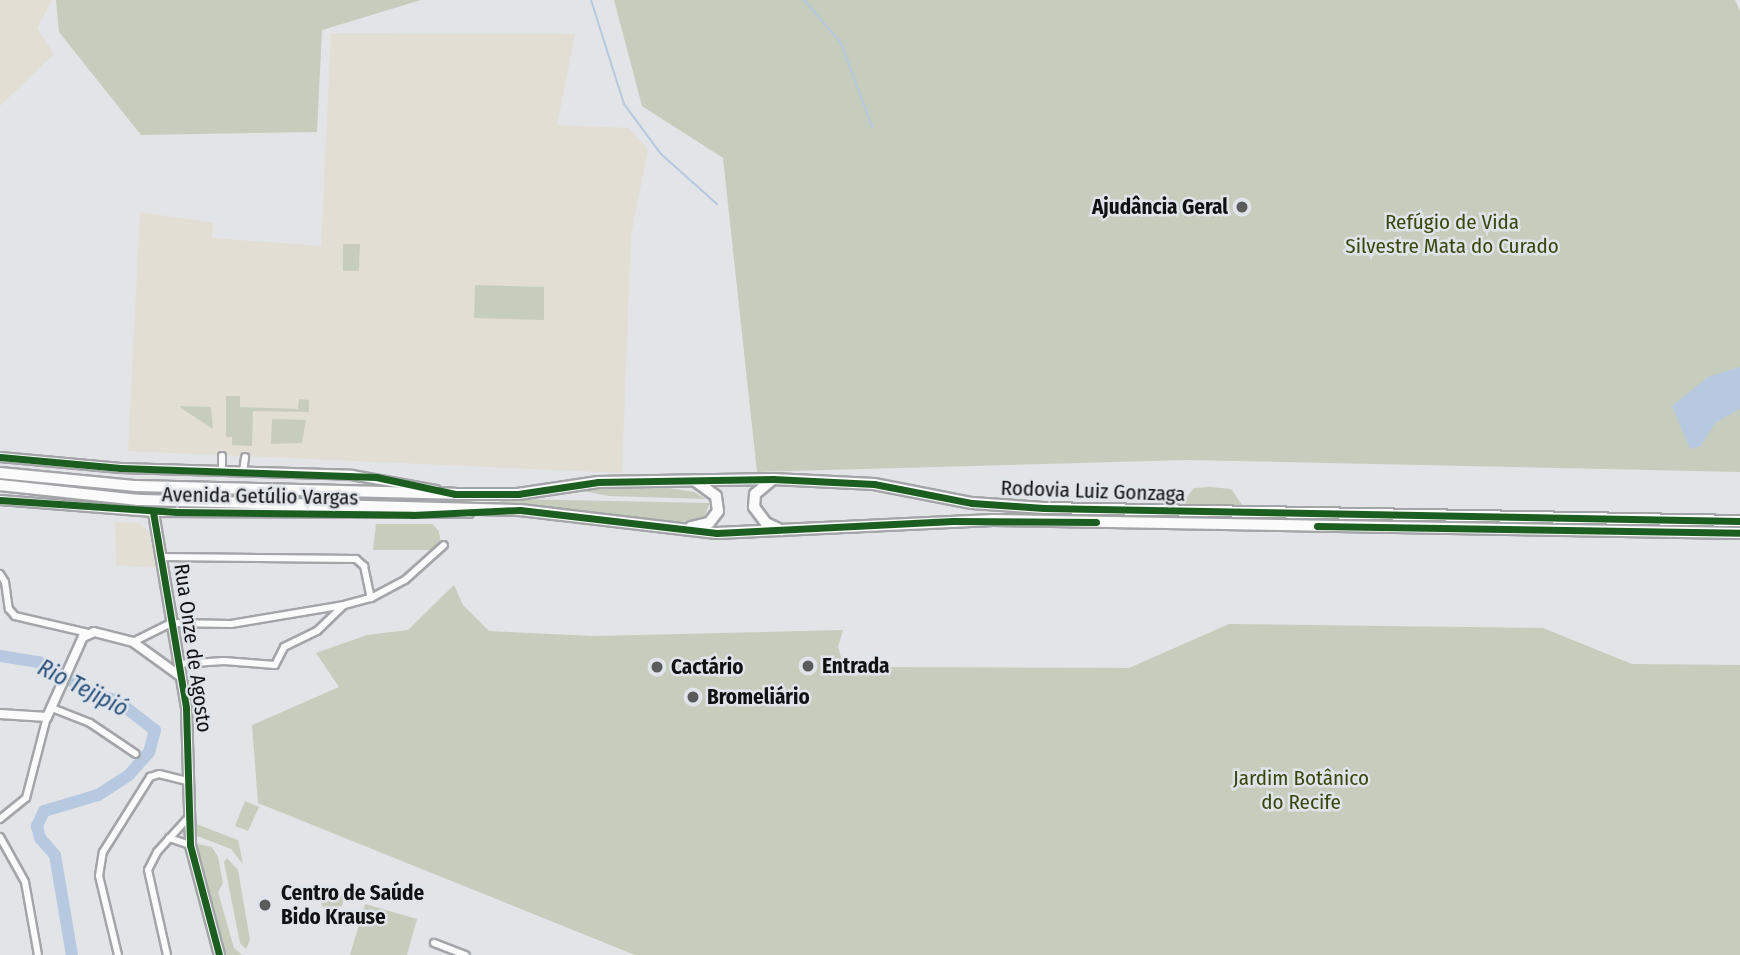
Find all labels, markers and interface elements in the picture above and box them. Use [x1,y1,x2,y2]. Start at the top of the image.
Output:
place label: Ajudância Geral [1092,194,1228,220]
marker: Ajudância Geral [1234,199,1250,215]
park label: Refúgio de Vida Silvestre Mata do Curado [1345,209,1559,259]
street label: Rodovia Luiz Gonzaga [1000,475,1186,507]
street label: Avenida Getúlio Vargas [162,482,358,510]
street label: Rua Onze de Agosto [169,562,217,734]
place label: Entrada [822,653,890,679]
water label: Rio Tejipió [33,654,133,722]
place label: Cactário [671,654,743,680]
marker: Entrada [800,658,816,674]
marker: Cactário [649,659,665,675]
place label: Bromeliário [707,684,810,710]
marker: Bromeliário [685,689,701,705]
park label: Jardim Botânico do Recife [1233,765,1369,815]
place label: Centro de Saúde Bido Krause [281,880,424,930]
marker: Centro de Saúde Bido Krause [255,895,275,915]

